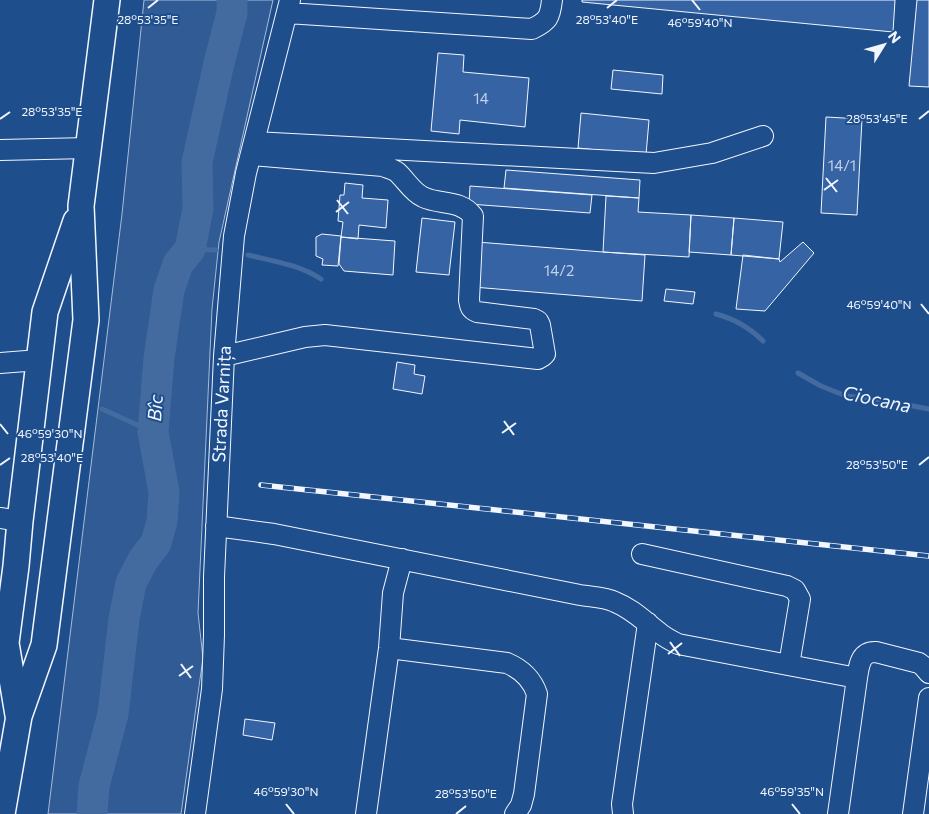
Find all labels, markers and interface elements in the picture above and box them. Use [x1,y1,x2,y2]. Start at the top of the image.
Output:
text: 28°53'35"E [117,12,179,26]
text: 28°53'40"E [576,12,638,26]
text: 46°59'40"N [667,15,733,29]
north arrow [859,20,909,70]
text: N [885,28,905,46]
house number: 14 [473,89,489,107]
text: 28°53'35"E [21,104,83,118]
text: 28°53'45"E [846,111,908,125]
house number: 14/1 [828,156,856,174]
house number: 14/2 [544,261,574,279]
text: 46°59'40"N [846,297,912,311]
street label: Strada Varnița [207,345,236,463]
water label: Ciocana [841,380,913,417]
water label: Bîc [142,393,167,422]
text: 46°59'30"N [18,426,82,440]
text: 28°53'40"E [21,450,83,464]
text: 28°53'50"E [846,457,908,471]
text: 46°59'30"N [254,784,318,798]
text: 46°59'35"N [760,784,824,798]
text: 28°53'50"E [435,786,497,800]

